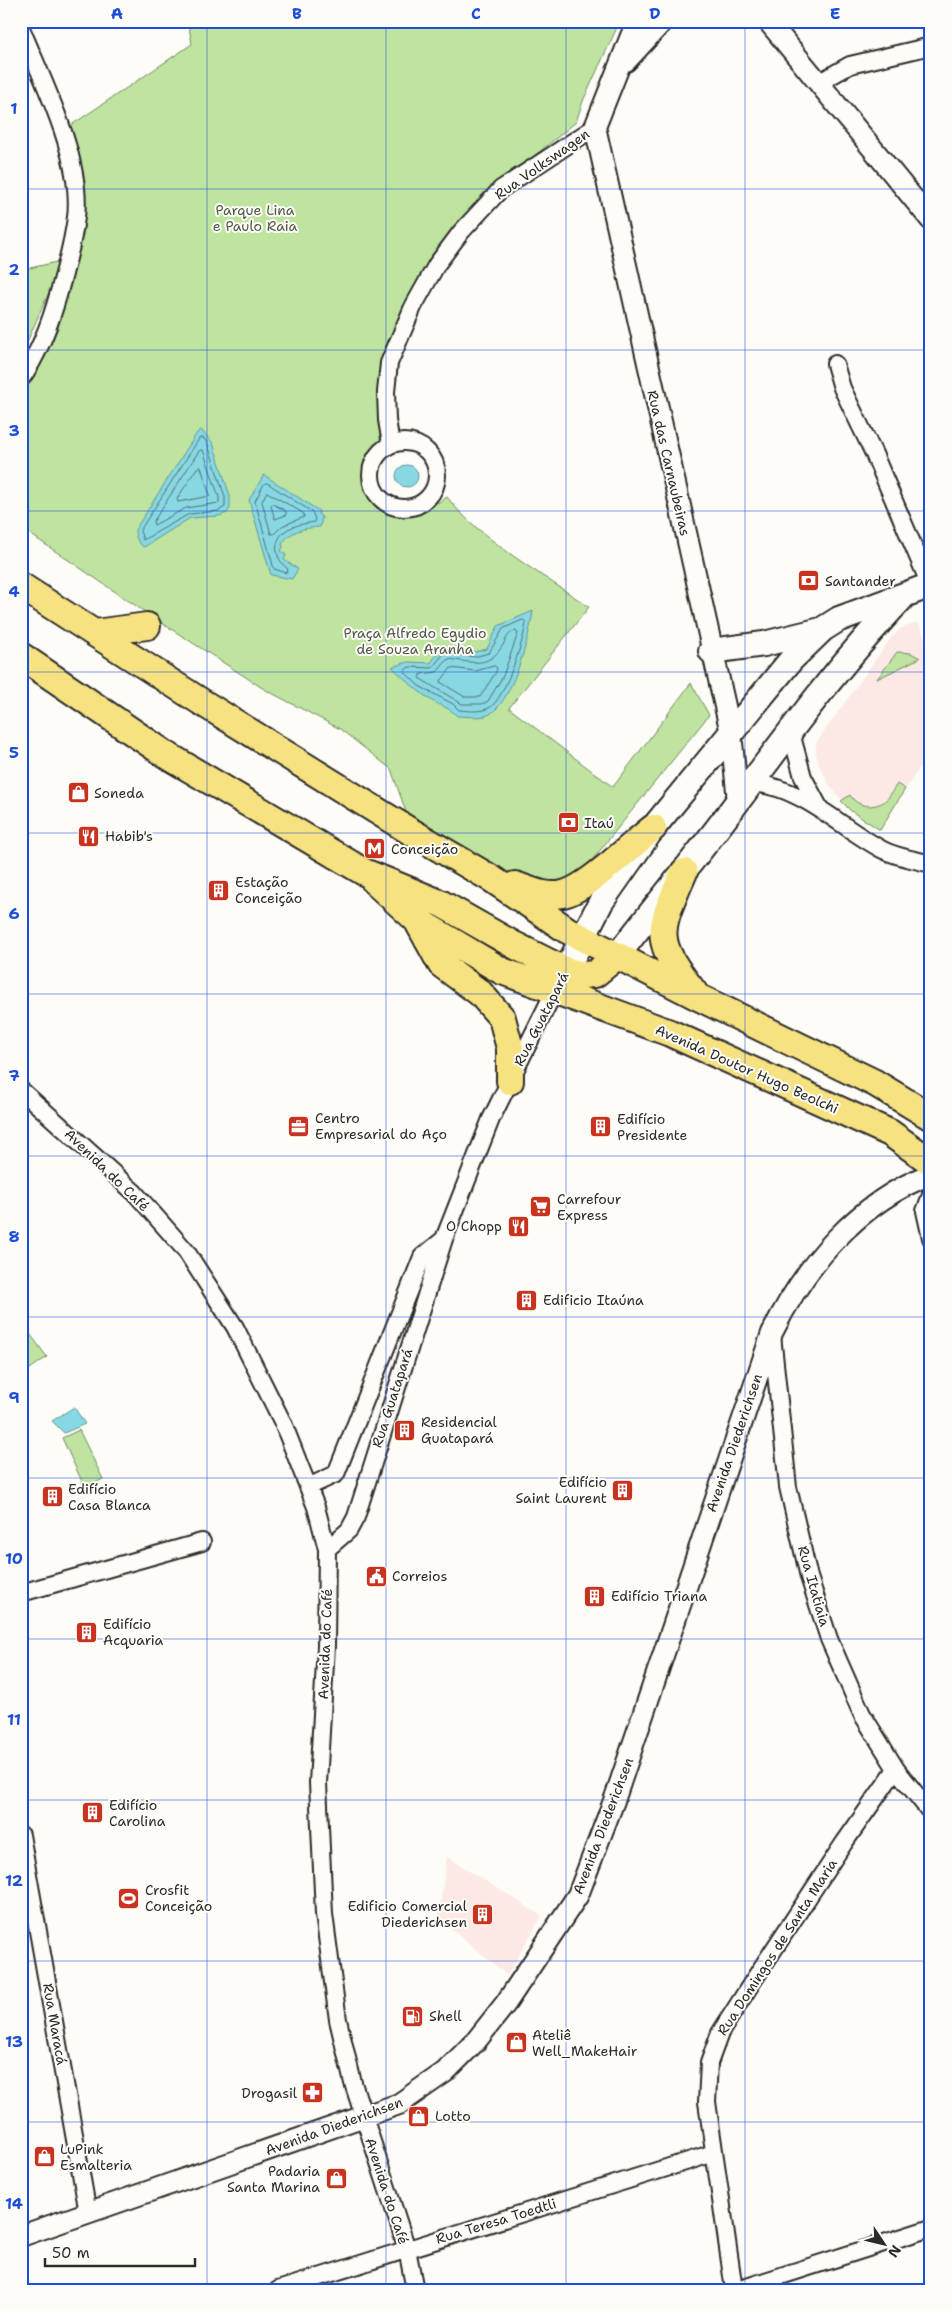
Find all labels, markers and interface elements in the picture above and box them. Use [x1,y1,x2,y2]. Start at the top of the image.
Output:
text: A [111,3,123,24]
text: B [292,3,302,24]
text: C [471,3,481,24]
text: D [649,3,661,24]
text: E [830,3,840,24]
text: 1 [10,98,18,119]
street label: Rua Volkswagen [491,124,593,203]
park label: Parque Lina e Paulo Raia [213,201,298,235]
text: 2 [8,259,20,280]
street label: Rua das Carnaubeiras [643,388,695,538]
text: 3 [8,420,20,441]
bank icon: Santander [797,569,821,593]
place label: Santander [825,572,896,590]
text: 4 [8,581,20,602]
park label: Praça Alfredo Egydio de Souza Aranha [344,624,486,658]
text: 5 [9,742,19,763]
shop icon: Soneda [66,781,90,805]
place label: Soneda [94,784,144,802]
bank icon: Itaú [556,811,580,835]
place label: Itaú [584,814,614,832]
restaurant icon: Habib's [77,824,101,848]
place label: Habib's [105,827,153,845]
metro station icon: Conceição [363,837,387,861]
place label: Conceição [391,840,458,858]
place label: Estação Conceição [235,873,302,907]
building icon: Estação Conceição [207,878,231,902]
text: 6 [8,903,20,924]
street label: Rua Guatapará [510,969,573,1069]
street label: Avenida Doutor Hugo Beolchi [653,1020,841,1118]
text: 7 [8,1065,20,1086]
place label: Centro Empresarial do Aço [315,1109,447,1143]
place label: Edifício Presidente [617,1110,688,1144]
office icon: Centro Empresarial do Aço [287,1114,311,1138]
building icon: Edifício Presidente [589,1115,613,1139]
street label: Avenida do Café [61,1125,153,1215]
place label: Carrefour Express [557,1190,622,1224]
supermarket icon: Carrefour Express [529,1195,553,1219]
restaurant icon: O Chopp [506,1214,530,1238]
place label: O Chopp [446,1217,502,1235]
text: 8 [8,1226,20,1247]
building icon: Edificio Itaúna [515,1288,539,1312]
place label: Edificio Itaúna [543,1291,644,1309]
street label: Rua Guatapará [368,1346,417,1450]
street label: Avenida Diederichsen [702,1371,766,1515]
text: 9 [8,1387,20,1408]
place label: Residencial Guatapará [421,1413,498,1447]
building icon: Residencial Guatapará [393,1418,417,1442]
place label: Edifício Saint Laurent [515,1473,607,1507]
building icon: Edifício Saint Laurent [611,1478,635,1502]
place label: Edifício Casa Blanca [68,1480,151,1514]
building icon: Edifício Casa Blanca [40,1485,64,1509]
street label: Rua Itatiaia [794,1544,834,1629]
text: 10 [5,1548,23,1569]
public building icon: Correios [364,1564,388,1588]
place label: Correios [392,1567,447,1585]
building icon: Edifício Triana [583,1584,607,1608]
place label: Edifício Triana [611,1587,708,1605]
street label: Avenida do Café [314,1588,336,1700]
place label: Edifício Acquaria [103,1615,164,1649]
building icon: Edifício Acquaria [75,1620,99,1644]
text: 11 [7,1709,21,1730]
street label: Avenida Diederichsen [569,1755,638,1897]
place label: Edifício Carolina [109,1796,166,1830]
building icon: Edifício Carolina [81,1801,105,1825]
street label: Rua Domingos de Santa Maria [713,1855,841,2039]
text: 12 [5,1870,23,1891]
place label: Crosfit Conceição [145,1881,212,1915]
sports icon: Crosfit Conceição [117,1886,141,1910]
place label: Edificio Comercial Diederichsen [348,1897,468,1931]
building icon: Edificio Comercial Diederichsen [471,1902,495,1926]
street label: Rua Maracá [39,1982,71,2066]
fuel station icon: Shell [401,2004,425,2028]
place label: Shell [429,2007,462,2025]
place label: Ateliê Well_MakeHair [532,2026,638,2060]
text: 13 [5,2031,23,2052]
shop icon: Ateliê Well_MakeHair [504,2031,528,2055]
pharmacy icon: Drogasil [301,2081,325,2105]
place label: Drogasil [242,2084,298,2102]
street label: Avenida Diederichsen [263,2093,406,2159]
shop icon: Lotto [407,2104,431,2128]
place label: Lotto [435,2107,471,2125]
street label: Avenida do Café [361,2135,413,2247]
place label: LuPink Esmalteria [60,2140,132,2174]
shop icon: LuPink Esmalteria [32,2145,56,2169]
place label: Padaria Santa Marina [227,2162,320,2196]
shop icon: Padaria Santa Marina [324,2167,348,2191]
text: 14 [5,2193,23,2214]
street label: Rua Teresa Toedtli [434,2194,558,2248]
north arrow [860,2218,910,2268]
scale bar [45,2236,195,2268]
text: N [884,2242,905,2261]
text: 50 m [52,2243,90,2263]

